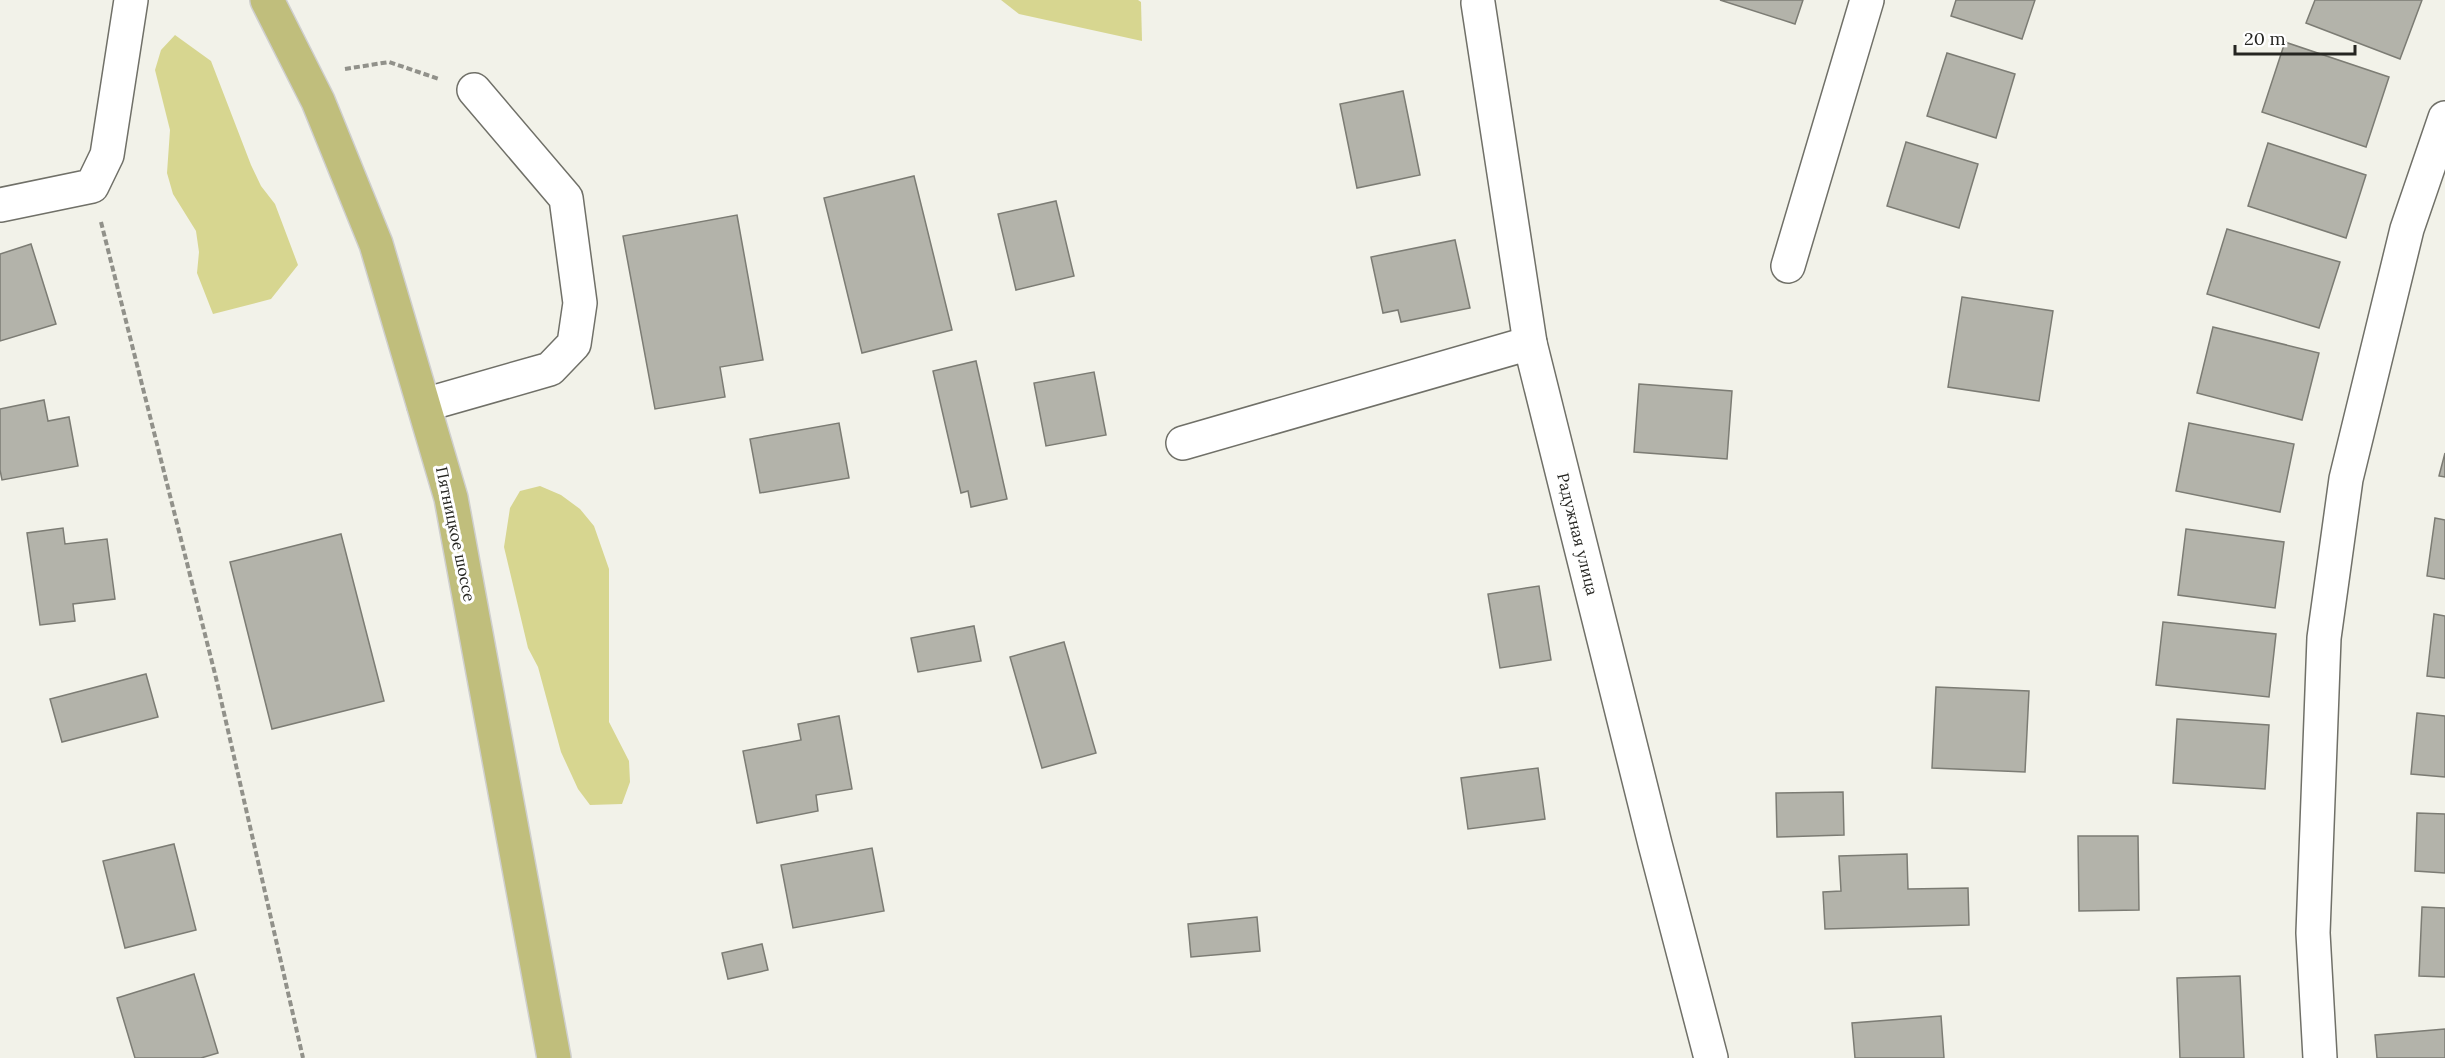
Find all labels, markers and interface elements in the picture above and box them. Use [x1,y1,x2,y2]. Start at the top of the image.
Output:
scale bar [2235,18,2355,56]
text: 20 m [2244,27,2286,50]
street label: Пятницкое шоссе [432,465,480,604]
street label: Радужная улица [1553,471,1603,597]

